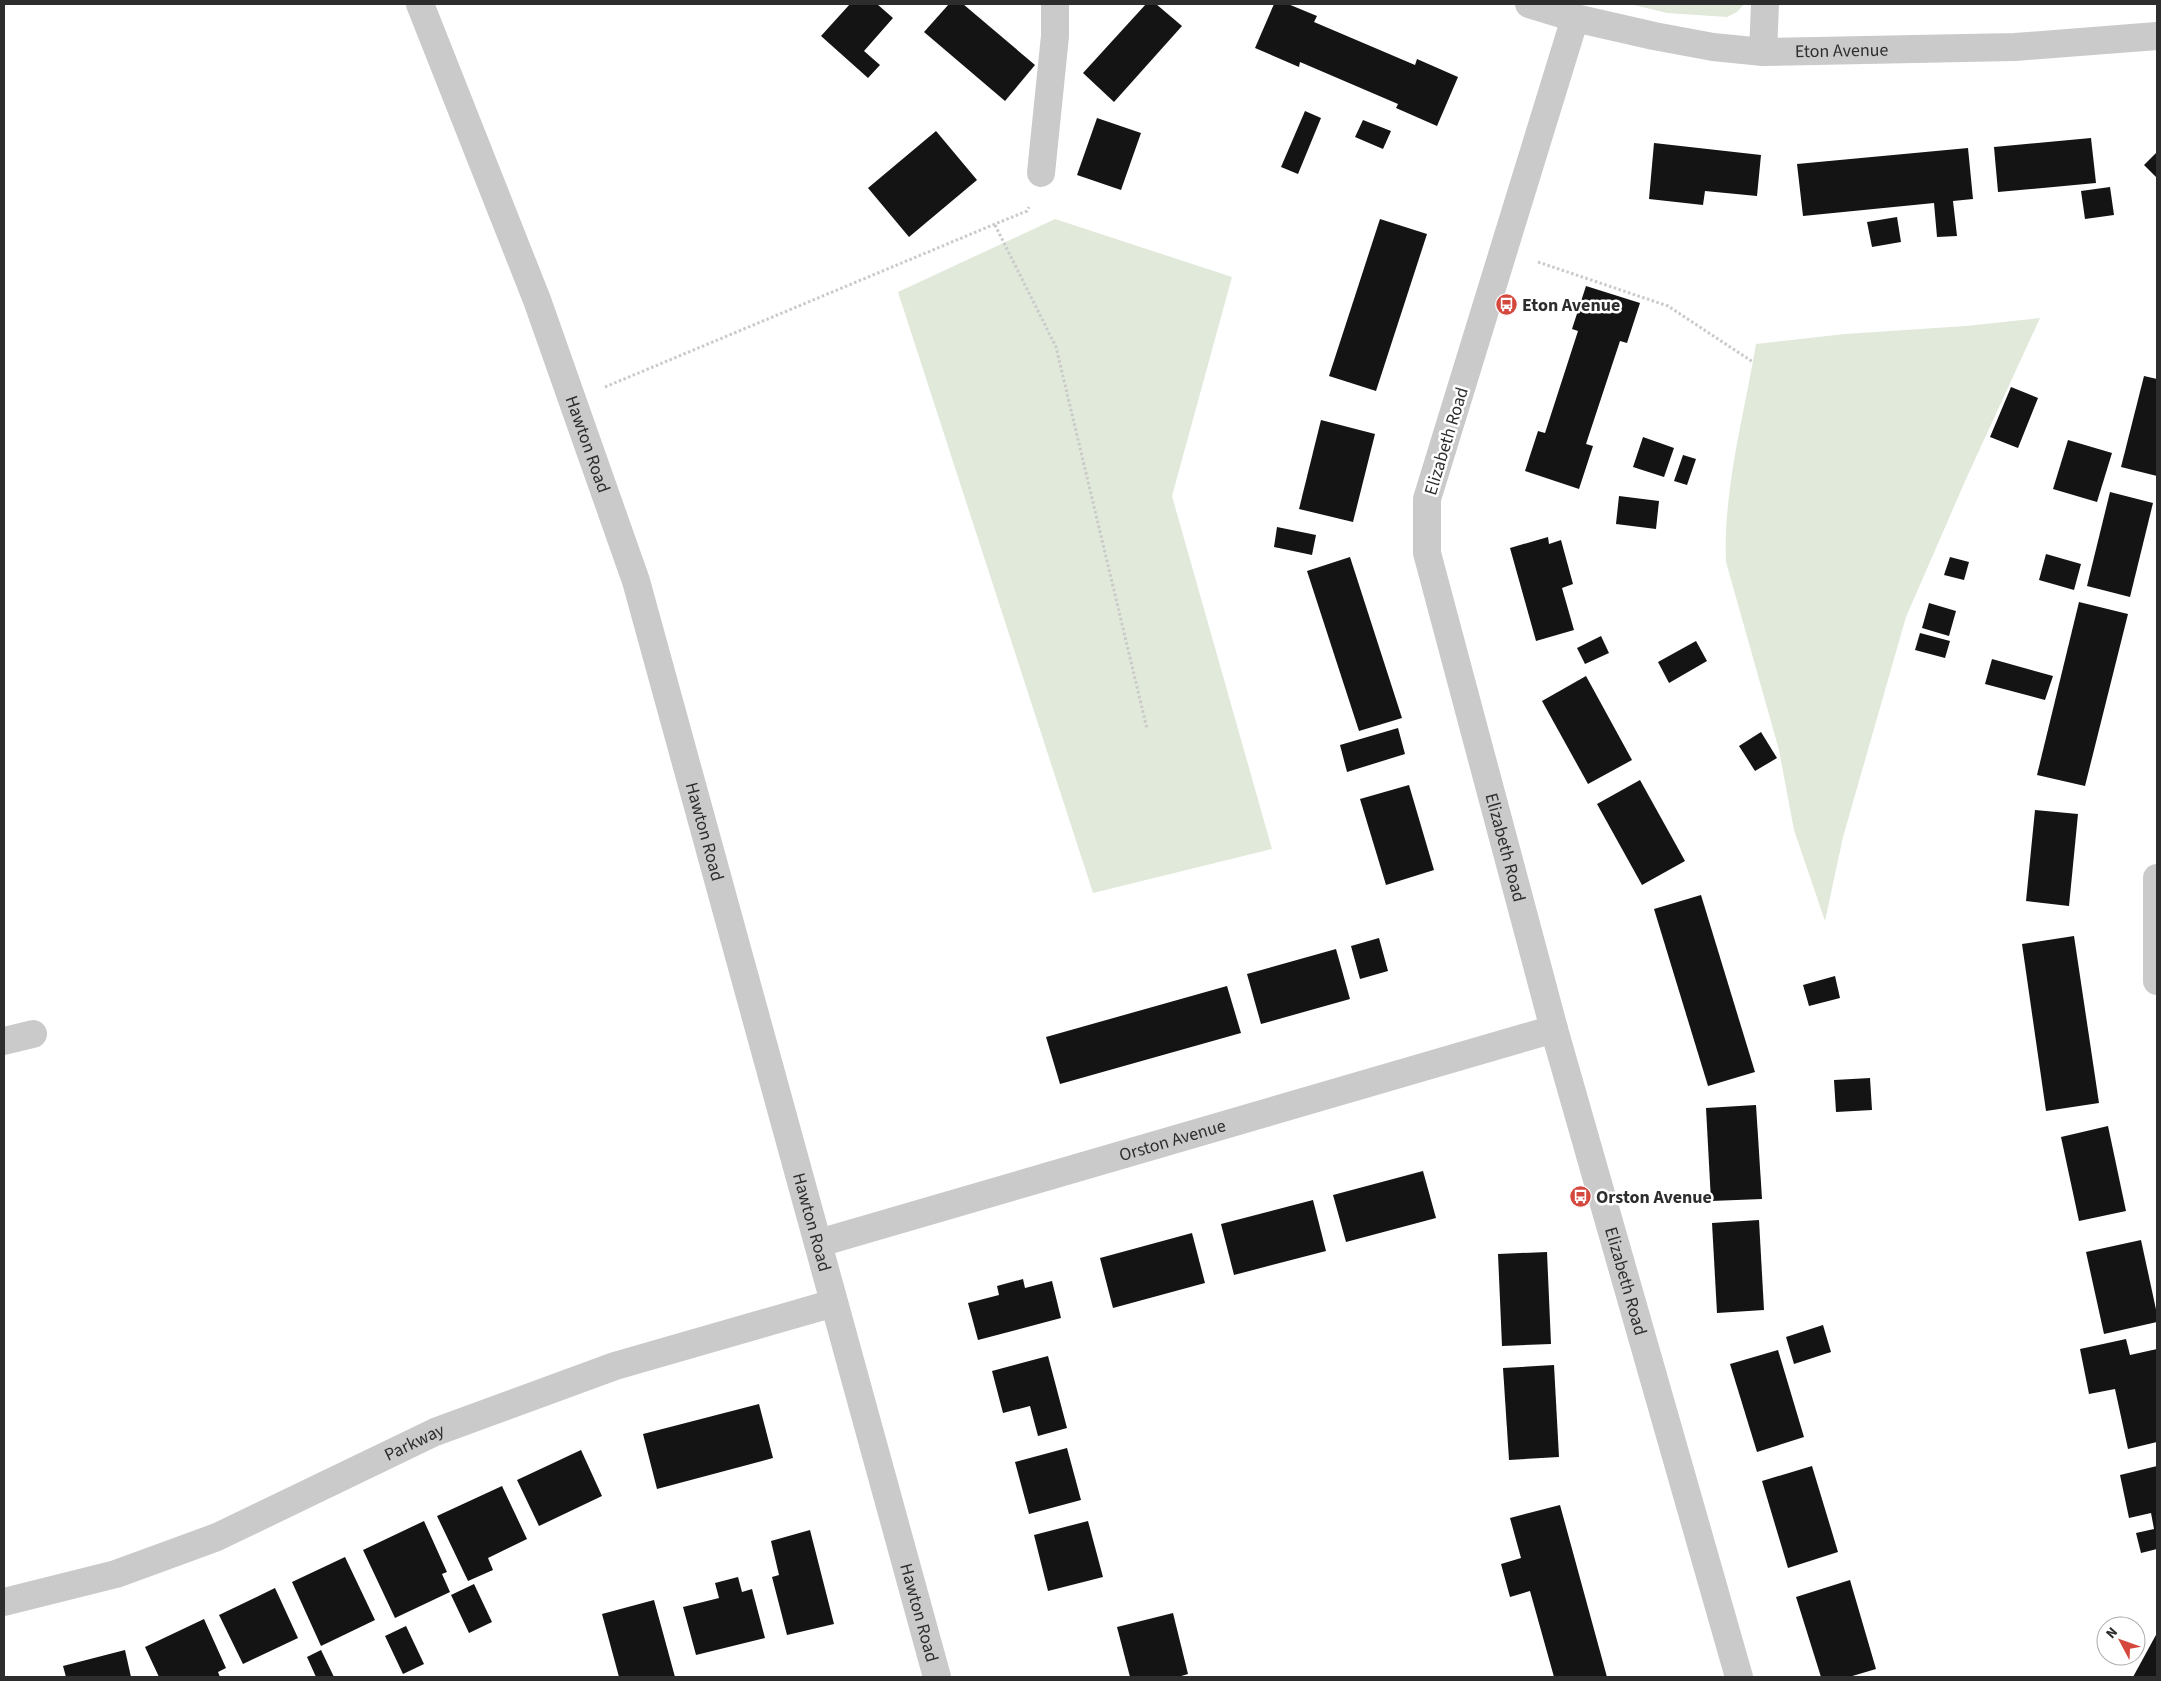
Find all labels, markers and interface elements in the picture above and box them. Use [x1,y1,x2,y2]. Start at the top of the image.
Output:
street label: Eton Avenue [1795,38,1889,64]
bus stop icon: Eton Avenue [1494,293,1518,317]
place label: Eton Avenue [1522,293,1620,318]
street label: Elizabeth Road [1418,384,1475,498]
street label: Hawton Road [559,392,616,496]
street label: Hawton Road [679,779,730,884]
street label: Elizabeth Road [1479,790,1532,905]
street label: Orston Avenue [1116,1113,1229,1168]
street label: Hawton Road [786,1170,837,1274]
bus stop icon: Orston Avenue [1568,1185,1592,1209]
place label: Orston Avenue [1596,1185,1712,1210]
street label: Elizabeth Road [1598,1224,1653,1338]
street label: Parkway [380,1417,448,1468]
street label: Hawton Road [893,1560,944,1665]
north arrow [2096,1616,2146,1666]
text: N [2101,1623,2123,1643]

